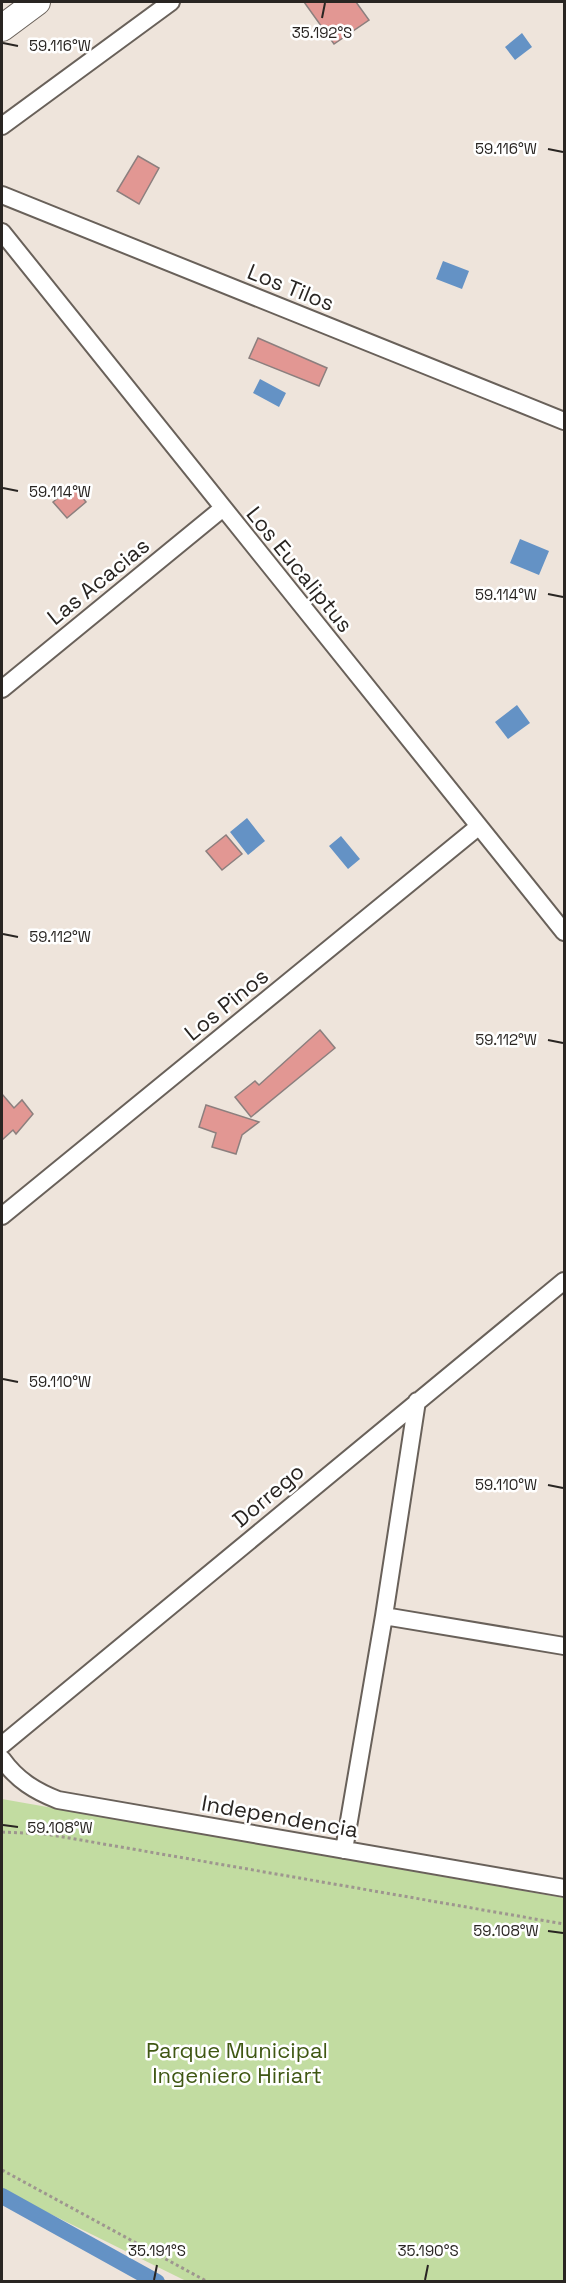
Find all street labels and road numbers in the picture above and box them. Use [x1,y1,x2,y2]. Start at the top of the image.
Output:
street label: Los Tilos [244,257,338,317]
street label: Los Eucaliptus [241,500,359,638]
street label: Las Acacias [41,531,155,631]
street label: Los Pinos [178,962,274,1046]
street label: Dorrego [226,1457,310,1533]
street label: Independencia [199,1788,361,1844]

